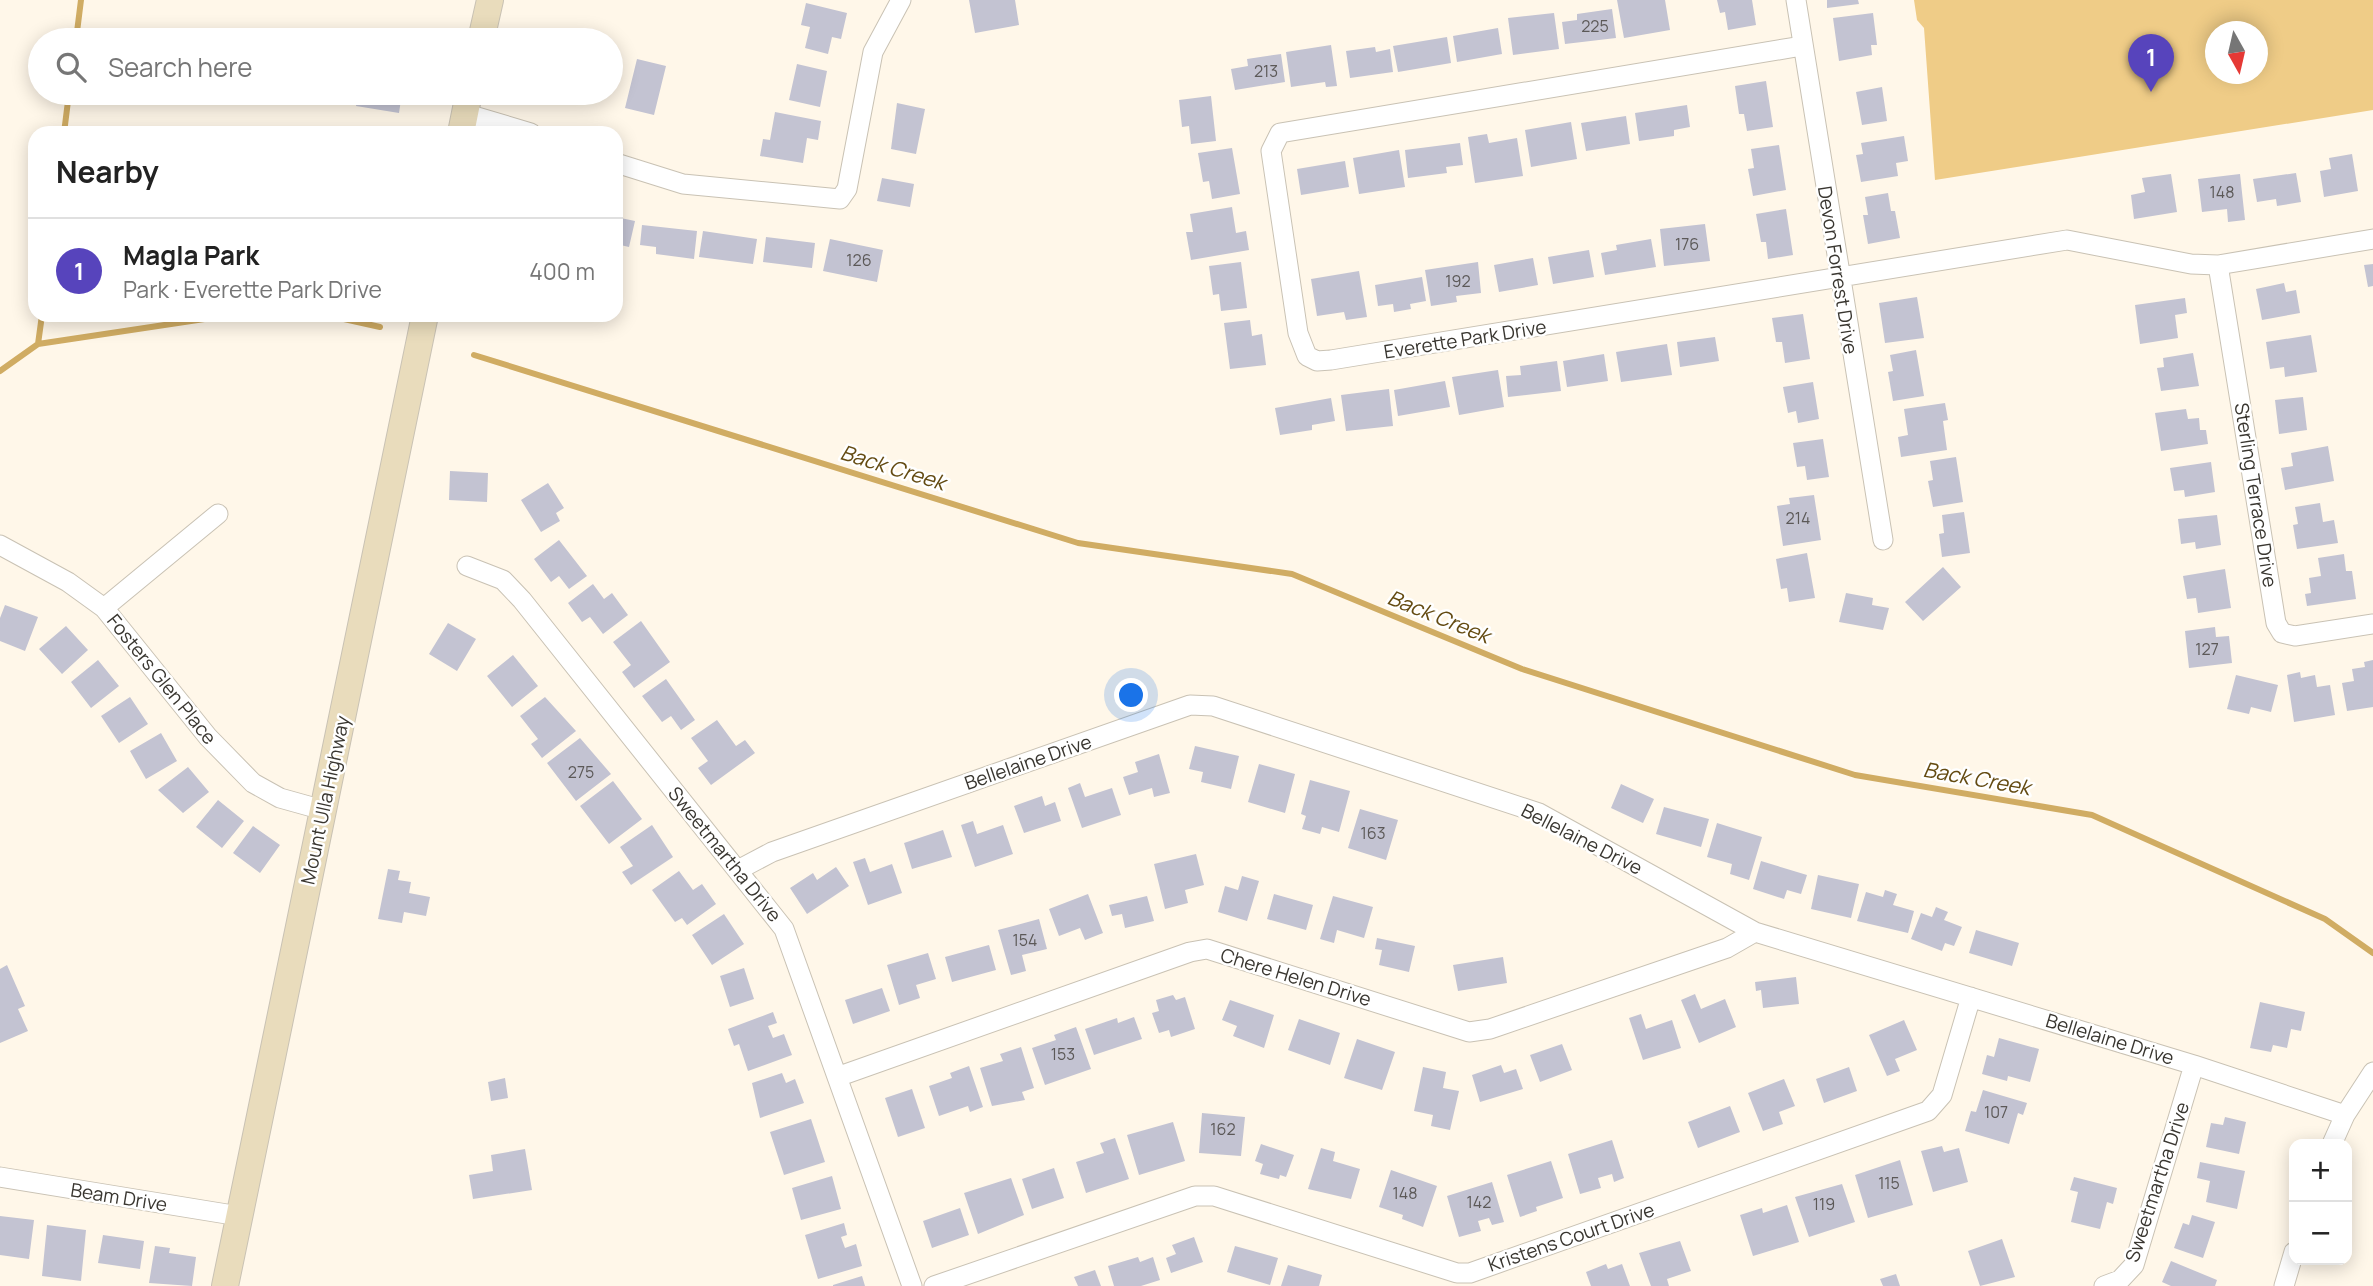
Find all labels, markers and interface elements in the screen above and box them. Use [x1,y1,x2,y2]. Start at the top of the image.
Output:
house number: 225 [1581,15,1609,37]
north arrow [2205,21,2268,84]
search box [28,28,623,105]
pin: 1 [2128,34,2174,92]
icon: search [52,48,90,86]
text: Search here [108,49,253,85]
house number: 213 [1254,60,1278,82]
text: Nearby [56,151,159,192]
house number: 148 [2210,181,2234,203]
street label: Devon Forrest Drive [1812,184,1864,356]
house number: 176 [1675,233,1699,255]
text: Magla Park [123,237,259,273]
house number: 126 [846,249,872,271]
text: 1 [74,255,84,287]
text: 400 m [529,255,595,287]
house number: 192 [1445,270,1471,292]
text: Park · Everette Park Drive [123,273,382,305]
street label: Everette Park Drive [1382,313,1548,365]
street label: Sterling Terrace Drive [2229,401,2283,589]
water label: Back Creek [837,438,951,497]
house number: 214 [1786,507,1810,529]
water label: Back Creek [1384,583,1497,650]
street label: Fosters Glen Place [101,608,223,750]
house number: 127 [2195,638,2219,660]
your location [1114,678,1148,712]
street label: Mount Ulla Highway [294,713,356,887]
street label: Bellelaine Drive [961,728,1095,796]
water label: Back Creek [1921,755,2035,802]
house number: 275 [568,761,594,783]
street label: Sweetmartha Drive [662,781,788,927]
street label: Bellelaine Drive [1517,797,1647,881]
house number: 163 [1360,822,1386,844]
house number: 154 [1013,929,1037,951]
street label: Chere Helen Drive [1217,942,1375,1012]
street label: Bellelaine Drive [2043,1007,2177,1071]
house number: 153 [1051,1043,1075,1065]
street label: Sweetmartha Drive [2119,1099,2195,1265]
house number: 107 [1984,1101,2008,1123]
house number: 162 [1210,1118,1236,1140]
map controls [2289,1139,2352,1265]
button: + [2289,1139,2352,1202]
house number: 115 [1878,1172,1900,1194]
street label: Beam Drive [69,1177,169,1217]
house number: 148 [1393,1182,1417,1204]
house number: 142 [1467,1191,1491,1213]
house number: 119 [1813,1193,1835,1215]
street label: Kristens Court Drive [1484,1196,1658,1278]
button: − [2289,1202,2352,1265]

